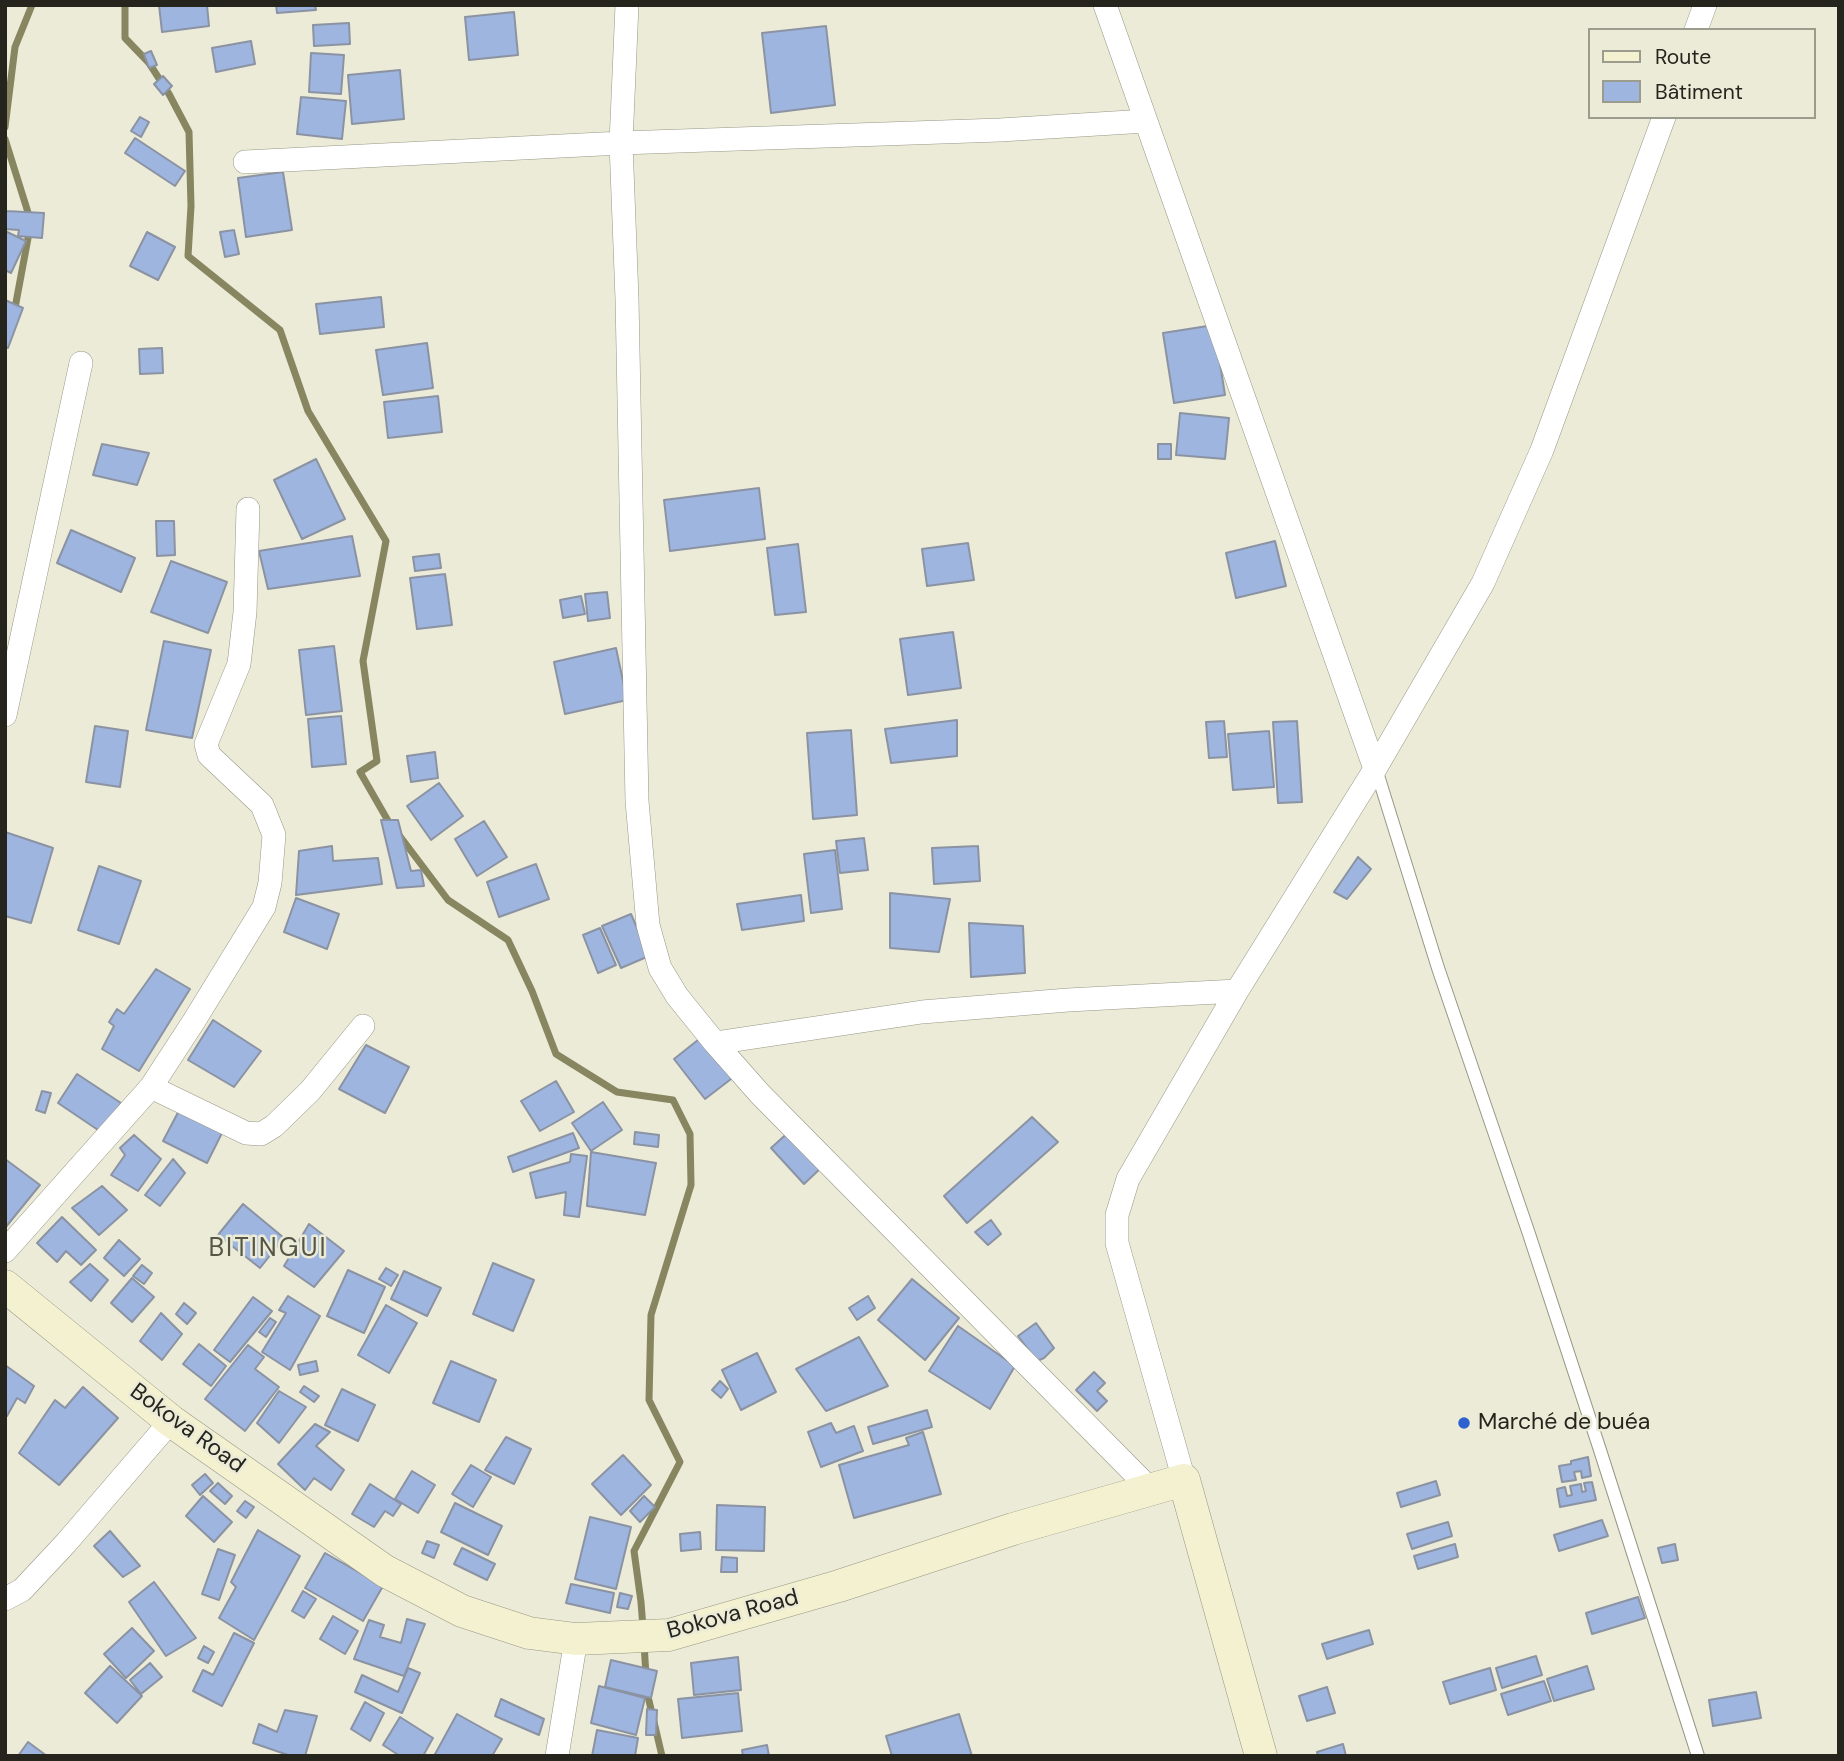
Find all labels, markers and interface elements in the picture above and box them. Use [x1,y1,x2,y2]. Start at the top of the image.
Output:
legend [1588,28,1816,119]
text: Route [1655,43,1711,71]
text: Bâtiment [1655,78,1743,106]
district label: BITINGUI [209,1233,327,1265]
street label: Bokova Road [124,1378,250,1480]
place label: Marché de buéa [1478,1409,1650,1437]
marker: Marché de buéa [1456,1415,1472,1431]
street label: Bokova Road [664,1584,802,1646]

